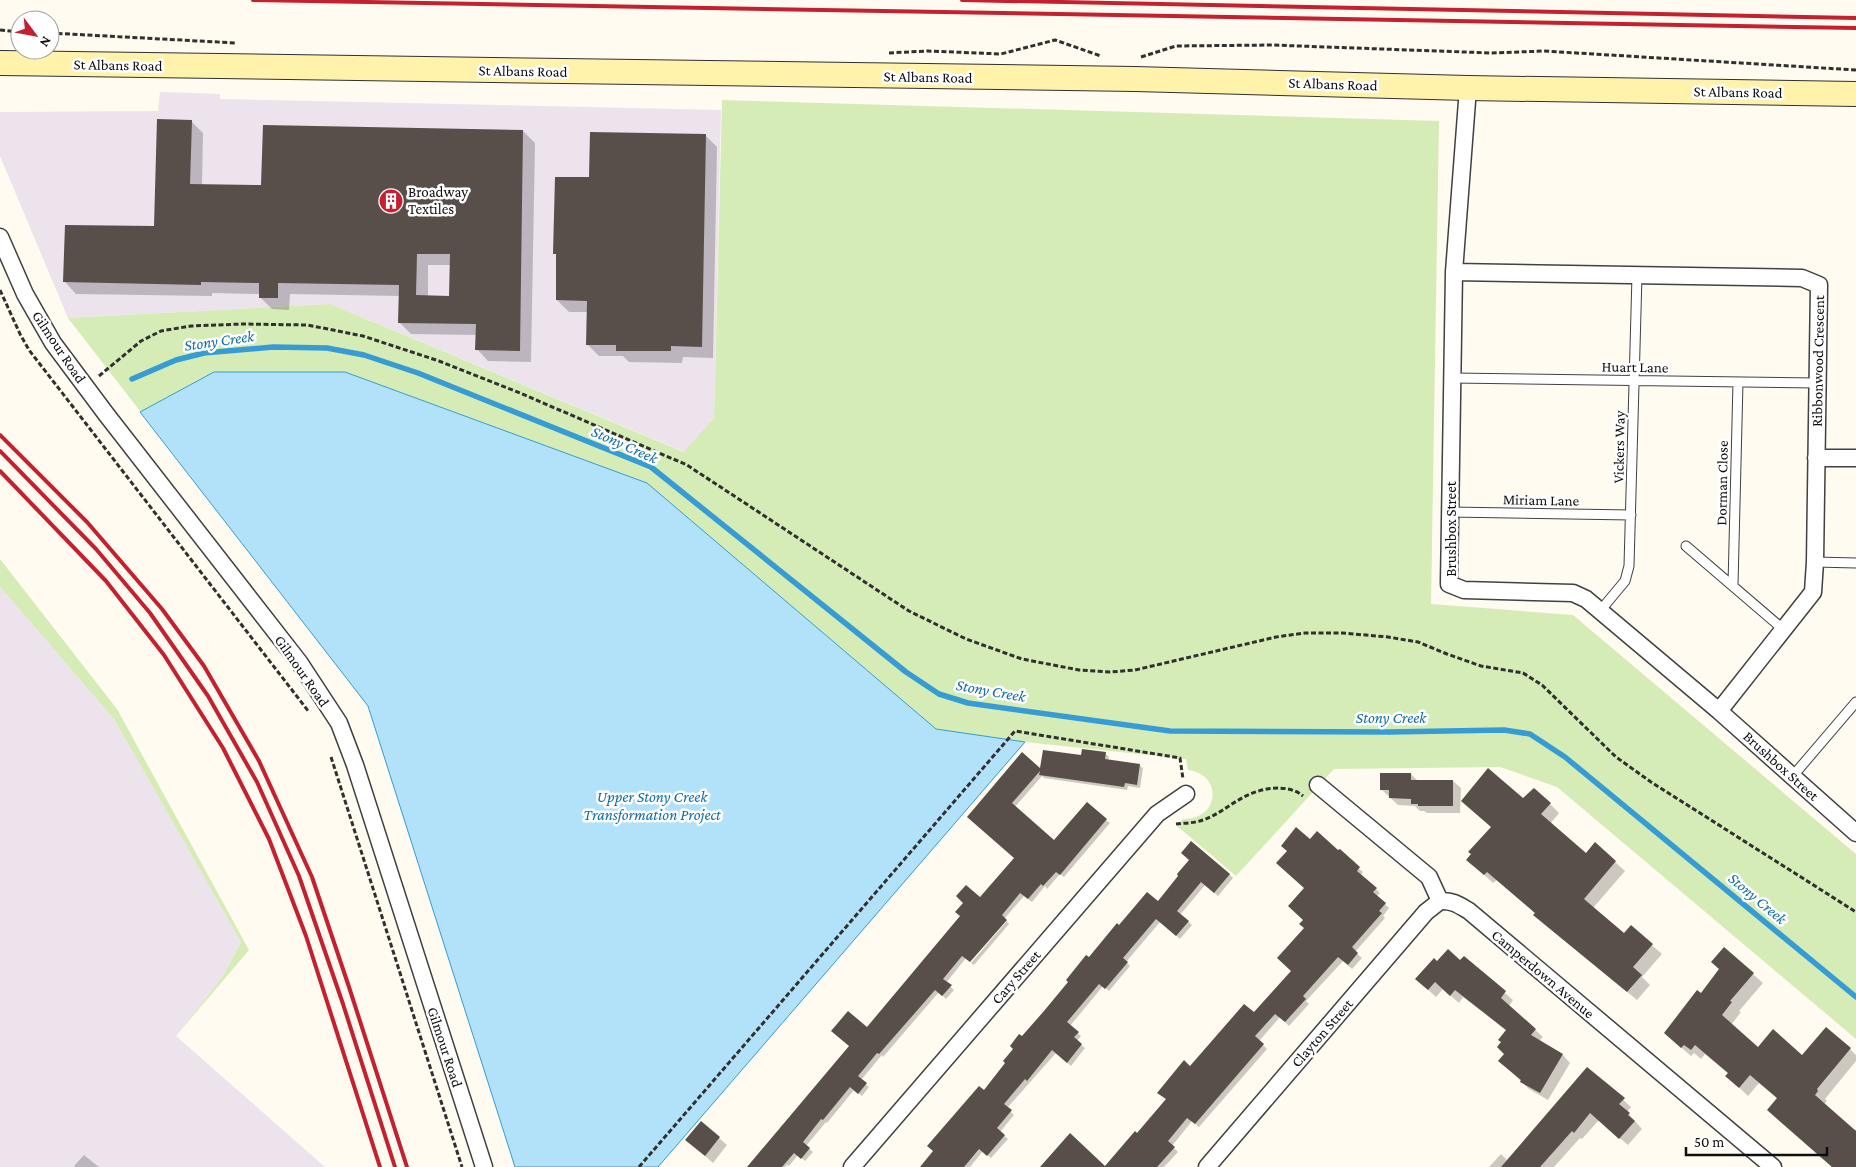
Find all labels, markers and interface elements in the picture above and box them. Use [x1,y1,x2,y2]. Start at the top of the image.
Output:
north arrow [10,10,60,60]
text: N [36,34,55,51]
street label: St Albans Road [73,56,163,74]
street label: St Albans Road [478,62,568,80]
street label: St Albans Road [883,68,973,86]
street label: St Albans Road [1288,74,1378,94]
street label: St Albans Road [1693,83,1783,101]
place label: Broadway Textiles [408,184,468,217]
building icon: Broadway Textiles [378,188,404,214]
street label: Ribbonwood Crescent [1809,294,1827,427]
street label: Gilmour Road [29,308,89,386]
water label: Stony Creek [183,327,256,355]
street label: Huart Lane [1601,358,1669,376]
street label: Vickers Way [1610,410,1629,484]
water label: Stony Creek [589,422,661,468]
street label: Dorman Close [1713,440,1731,526]
street label: Brushbox Street [1443,480,1459,577]
street label: Miriam Lane [1503,491,1580,509]
street label: Gilmour Road [272,632,333,710]
water label: Stony Creek [955,676,1028,706]
water label: Stony Creek [1356,709,1427,727]
street label: Brushbox Street [1740,728,1823,805]
water label: Upper Stony Creek Transformation Project [583,788,721,824]
water label: Stony Creek [1725,869,1791,929]
street label: Camperdown Avenue [1488,927,1598,1023]
street label: Cary Street [988,946,1045,1008]
street label: Clayton Street [1288,995,1357,1071]
street label: Gilmour Road [425,1005,466,1089]
scale bar [1686,1124,1827,1156]
text: 50 m [1694,1134,1724,1150]

